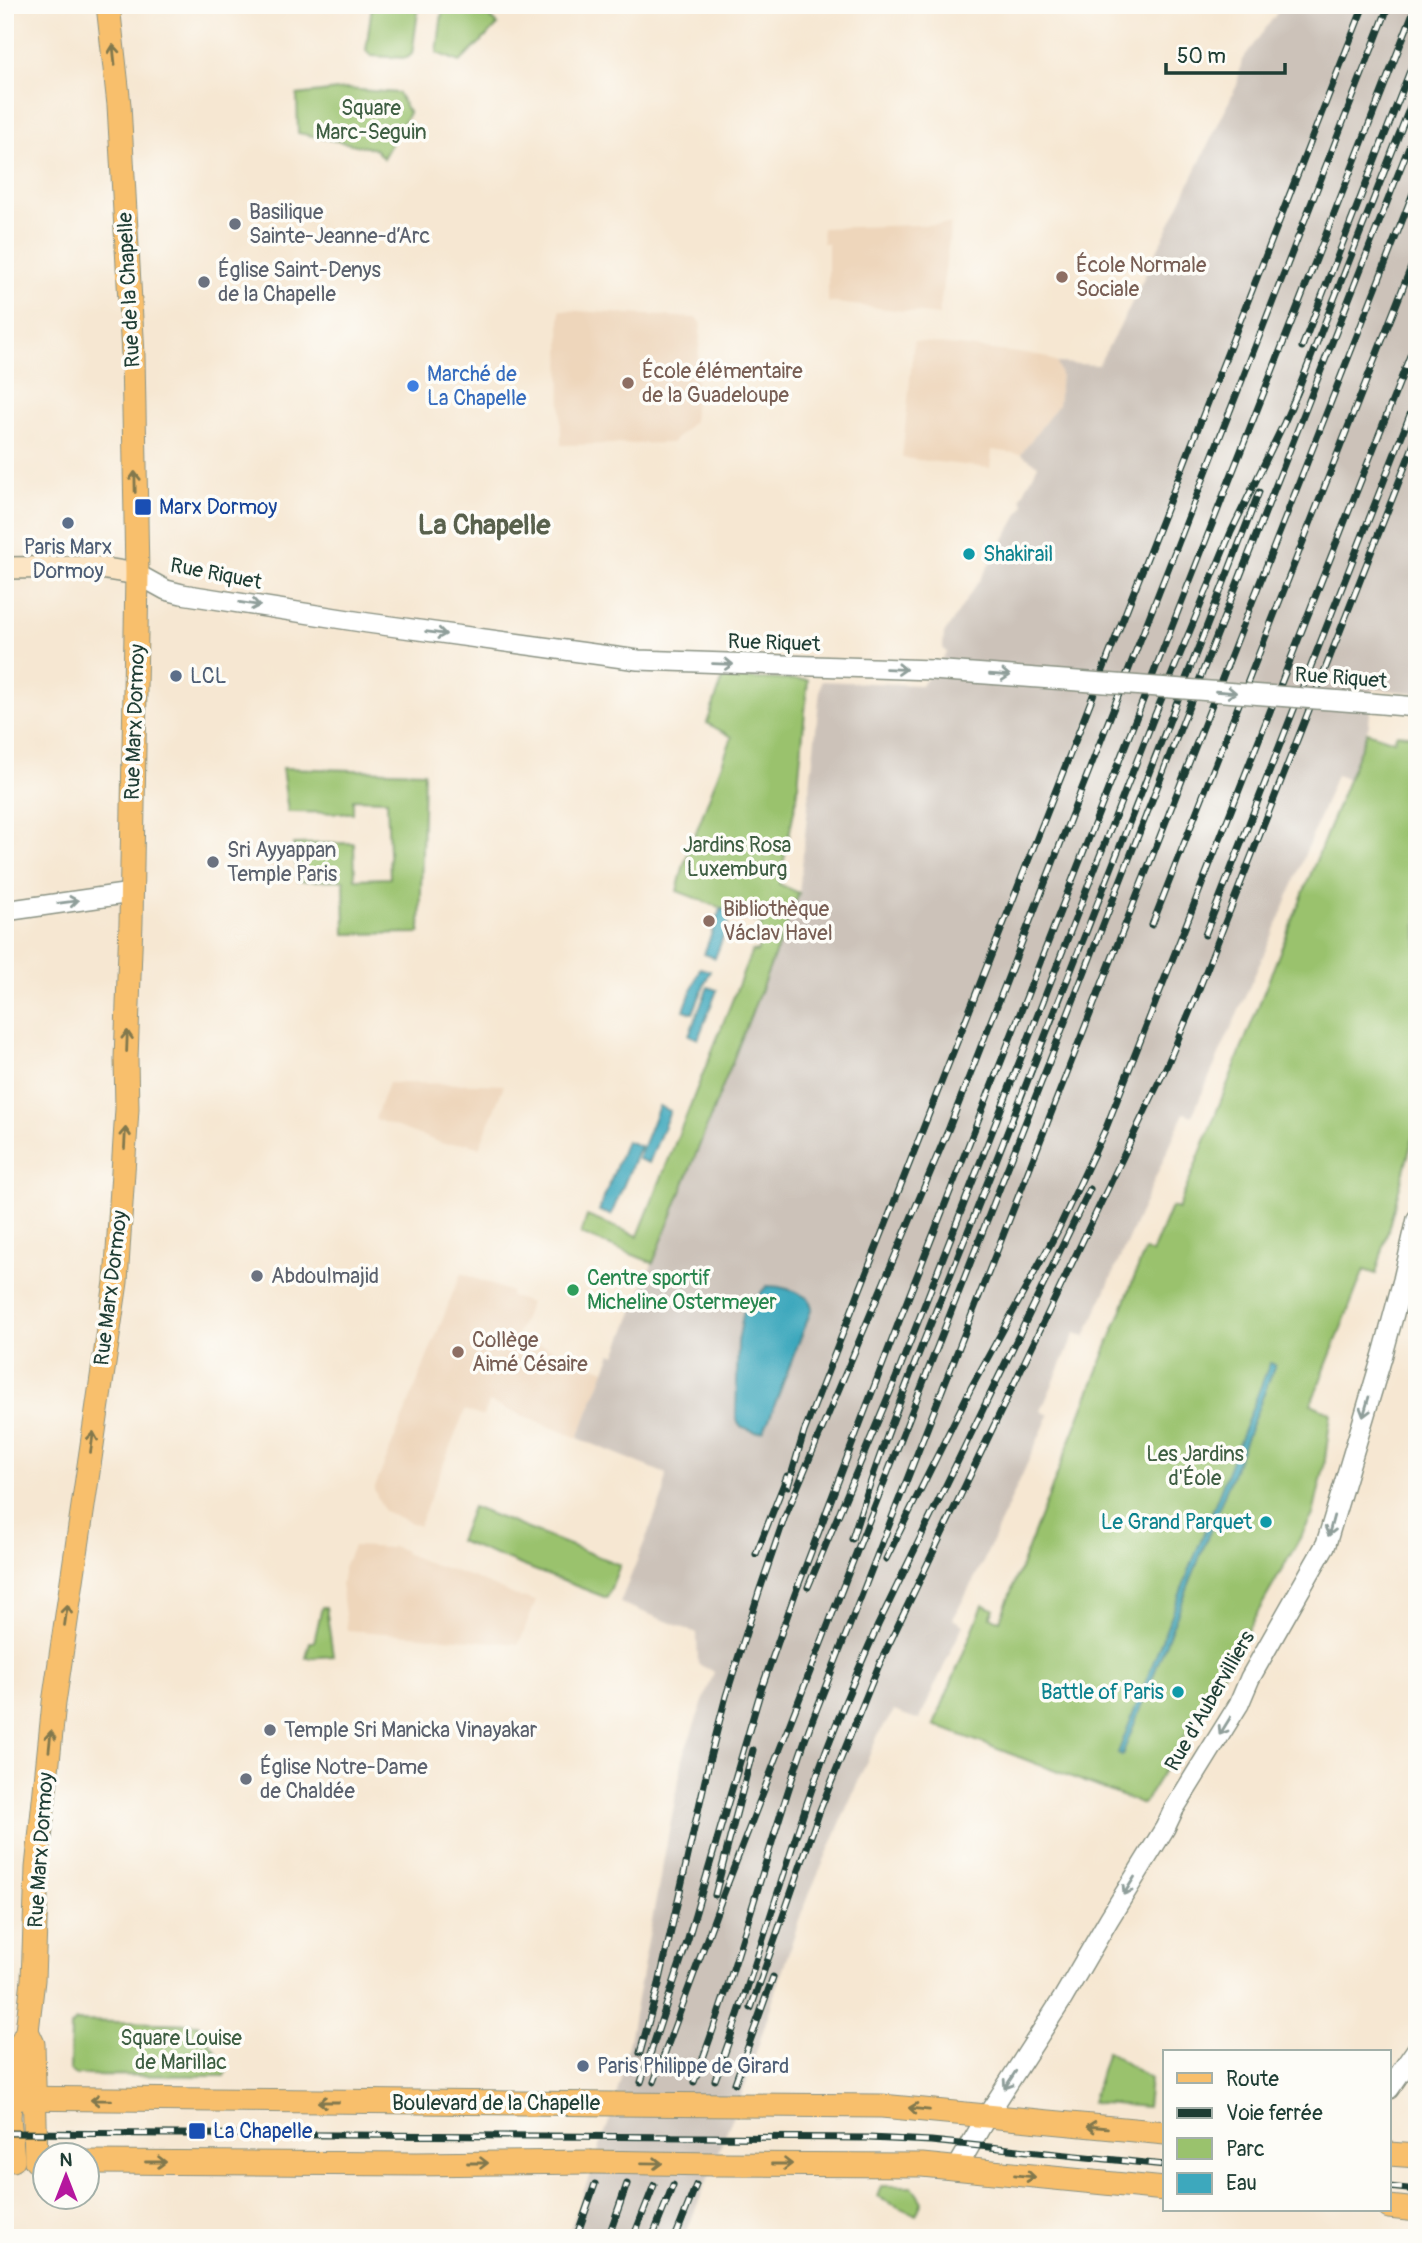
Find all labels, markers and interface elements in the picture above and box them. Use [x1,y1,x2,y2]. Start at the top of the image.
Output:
scale bar [1166,32,1286,76]
text: 50 m [1177,43,1226,70]
one-way arrow [107,44,120,67]
park label: Square Marc-Seguin [315,95,427,146]
place label: Basilique Sainte-Jeanne-d’Arc [249,199,430,250]
street label: Rue de la Chapelle [111,211,147,368]
marker: Basilique Sainte-Jeanne-d’Arc [227,216,243,232]
place label: École Normale Sociale [1076,252,1207,303]
place label: Église Saint-Denys de la Chapelle [218,257,382,308]
marker: École Normale Sociale [1054,269,1070,285]
marker: Église Saint-Denys de la Chapelle [196,274,212,290]
place label: École élémentaire de la Guadeloupe [642,358,803,409]
place label: Marché de La Chapelle [427,361,527,412]
marker: École élémentaire de la Guadeloupe [620,375,636,391]
marker: Marché de La Chapelle [405,378,421,394]
one-way arrow [129,470,142,493]
place label: Marx Dormoy [159,494,277,521]
marker: Marx Dormoy [133,497,153,517]
district label: La Chapelle [418,508,551,543]
marker: Paris Marx Dormoy [60,515,76,531]
place label: Paris Marx Dormoy [24,534,112,585]
place label: Shakirail [983,541,1053,568]
marker: Shakirail [961,546,977,562]
street label: Rue Riquet [168,552,265,596]
one-way arrow [238,598,261,611]
one-way arrow [424,626,447,639]
street label: Rue Riquet [727,628,821,658]
street label: Rue Marx Dormoy [119,644,151,800]
one-way arrow [711,657,734,670]
street label: Rue Riquet [1294,661,1389,695]
one-way arrow [884,662,907,675]
place label: LCL [190,663,227,690]
marker: LCL [168,668,184,684]
one-way arrow [988,669,1010,682]
one-way arrow [1215,686,1237,699]
park label: Jardins Rosa Luxemburg [683,832,791,883]
place label: Sri Ayyappan Temple Paris [227,837,338,888]
marker: Sri Ayyappan Temple Paris [205,854,221,870]
one-way arrow [56,895,79,908]
place label: Bibliothèque Václav Havel [723,896,833,947]
marker: Bibliothèque Václav Havel [701,913,717,929]
one-way arrow [120,1030,133,1053]
one-way arrow [119,1127,132,1150]
street label: Rue Marx Dormoy [88,1209,134,1367]
place label: Abdoulmajid [271,1263,379,1290]
place label: Centre sportif Micheline Ostermeyer [587,1265,777,1316]
marker: Abdoulmajid [249,1268,265,1284]
marker: Centre sportif Micheline Ostermeyer [565,1282,581,1298]
place label: Collège Aimé Césaire [472,1327,588,1378]
marker: Collège Aimé Césaire [450,1344,466,1360]
one-way arrow [1359,1396,1372,1418]
one-way arrow [85,1431,98,1454]
park label: Les Jardins d'Éole [1146,1441,1244,1492]
place label: Le Grand Parquet [1101,1509,1253,1536]
marker: Le Grand Parquet [1258,1514,1274,1530]
one-way arrow [1324,1514,1337,1536]
one-way arrow [60,1604,73,1626]
street label: Rue d'Aubervilliers [1159,1625,1261,1776]
place label: Battle of Paris [1041,1679,1165,1706]
marker: Battle of Paris [1170,1684,1186,1700]
one-way arrow [1218,1716,1232,1736]
place label: Temple Sri Manicka Vinayakar [284,1717,538,1744]
marker: Temple Sri Manicka Vinayakar [262,1722,278,1738]
one-way arrow [43,1730,56,1753]
place label: Église Notre-Dame de Chaldée [260,1754,428,1805]
street label: Rue Marx Dormoy [22,1771,60,1929]
marker: Église Notre-Dame de Chaldée [238,1771,254,1787]
one-way arrow [1121,1876,1135,1896]
park label: Square Louise de Marillac [120,2025,242,2076]
legend [1163,2050,1390,2212]
place label: Paris Philippe de Girard [597,2053,789,2080]
marker: Paris Philippe de Girard [575,2058,591,2074]
text: Route [1226,2066,1279,2093]
one-way arrow [1003,2070,1017,2090]
street label: Boulevard de la Chapelle [392,2090,601,2117]
one-way arrow [90,2093,113,2107]
one-way arrow [317,2096,340,2109]
text: Voie ferrée [1226,2100,1323,2127]
one-way arrow [908,2102,931,2115]
place label: La Chapelle [213,2118,313,2145]
one-way arrow [1086,2120,1109,2133]
marker: La Chapelle [187,2121,207,2141]
text: Parc [1226,2136,1265,2163]
north arrow [32,2142,102,2212]
text: N [60,2148,73,2172]
one-way arrow [144,2155,167,2169]
one-way arrow [466,2156,489,2170]
one-way arrow [640,2156,663,2170]
one-way arrow [771,2157,794,2171]
one-way arrow [1013,2170,1036,2183]
text: Eau [1226,2170,1257,2197]

